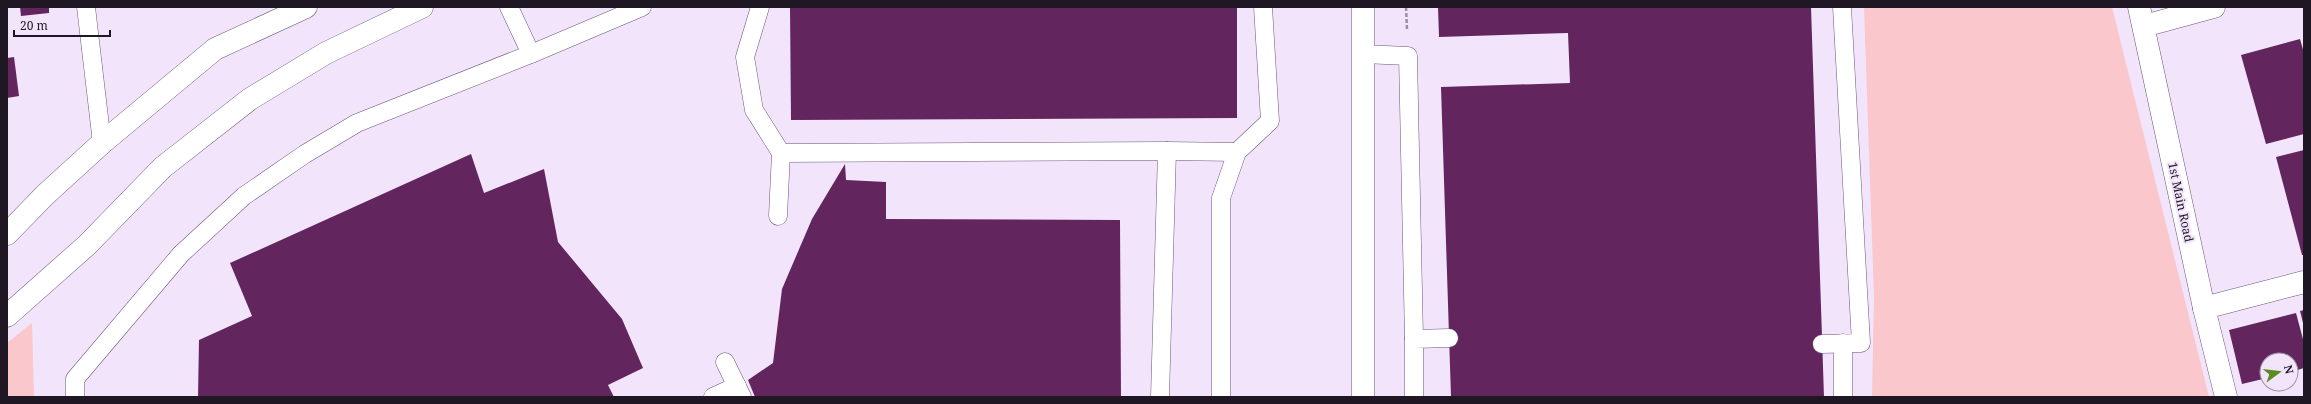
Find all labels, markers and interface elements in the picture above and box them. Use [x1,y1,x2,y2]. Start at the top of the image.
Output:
scale bar [14,12,110,38]
text: 20 m [20,17,48,34]
street label: 1st Main Road [2164,161,2198,244]
north arrow [2259,352,2299,392]
text: N [2281,363,2298,376]

